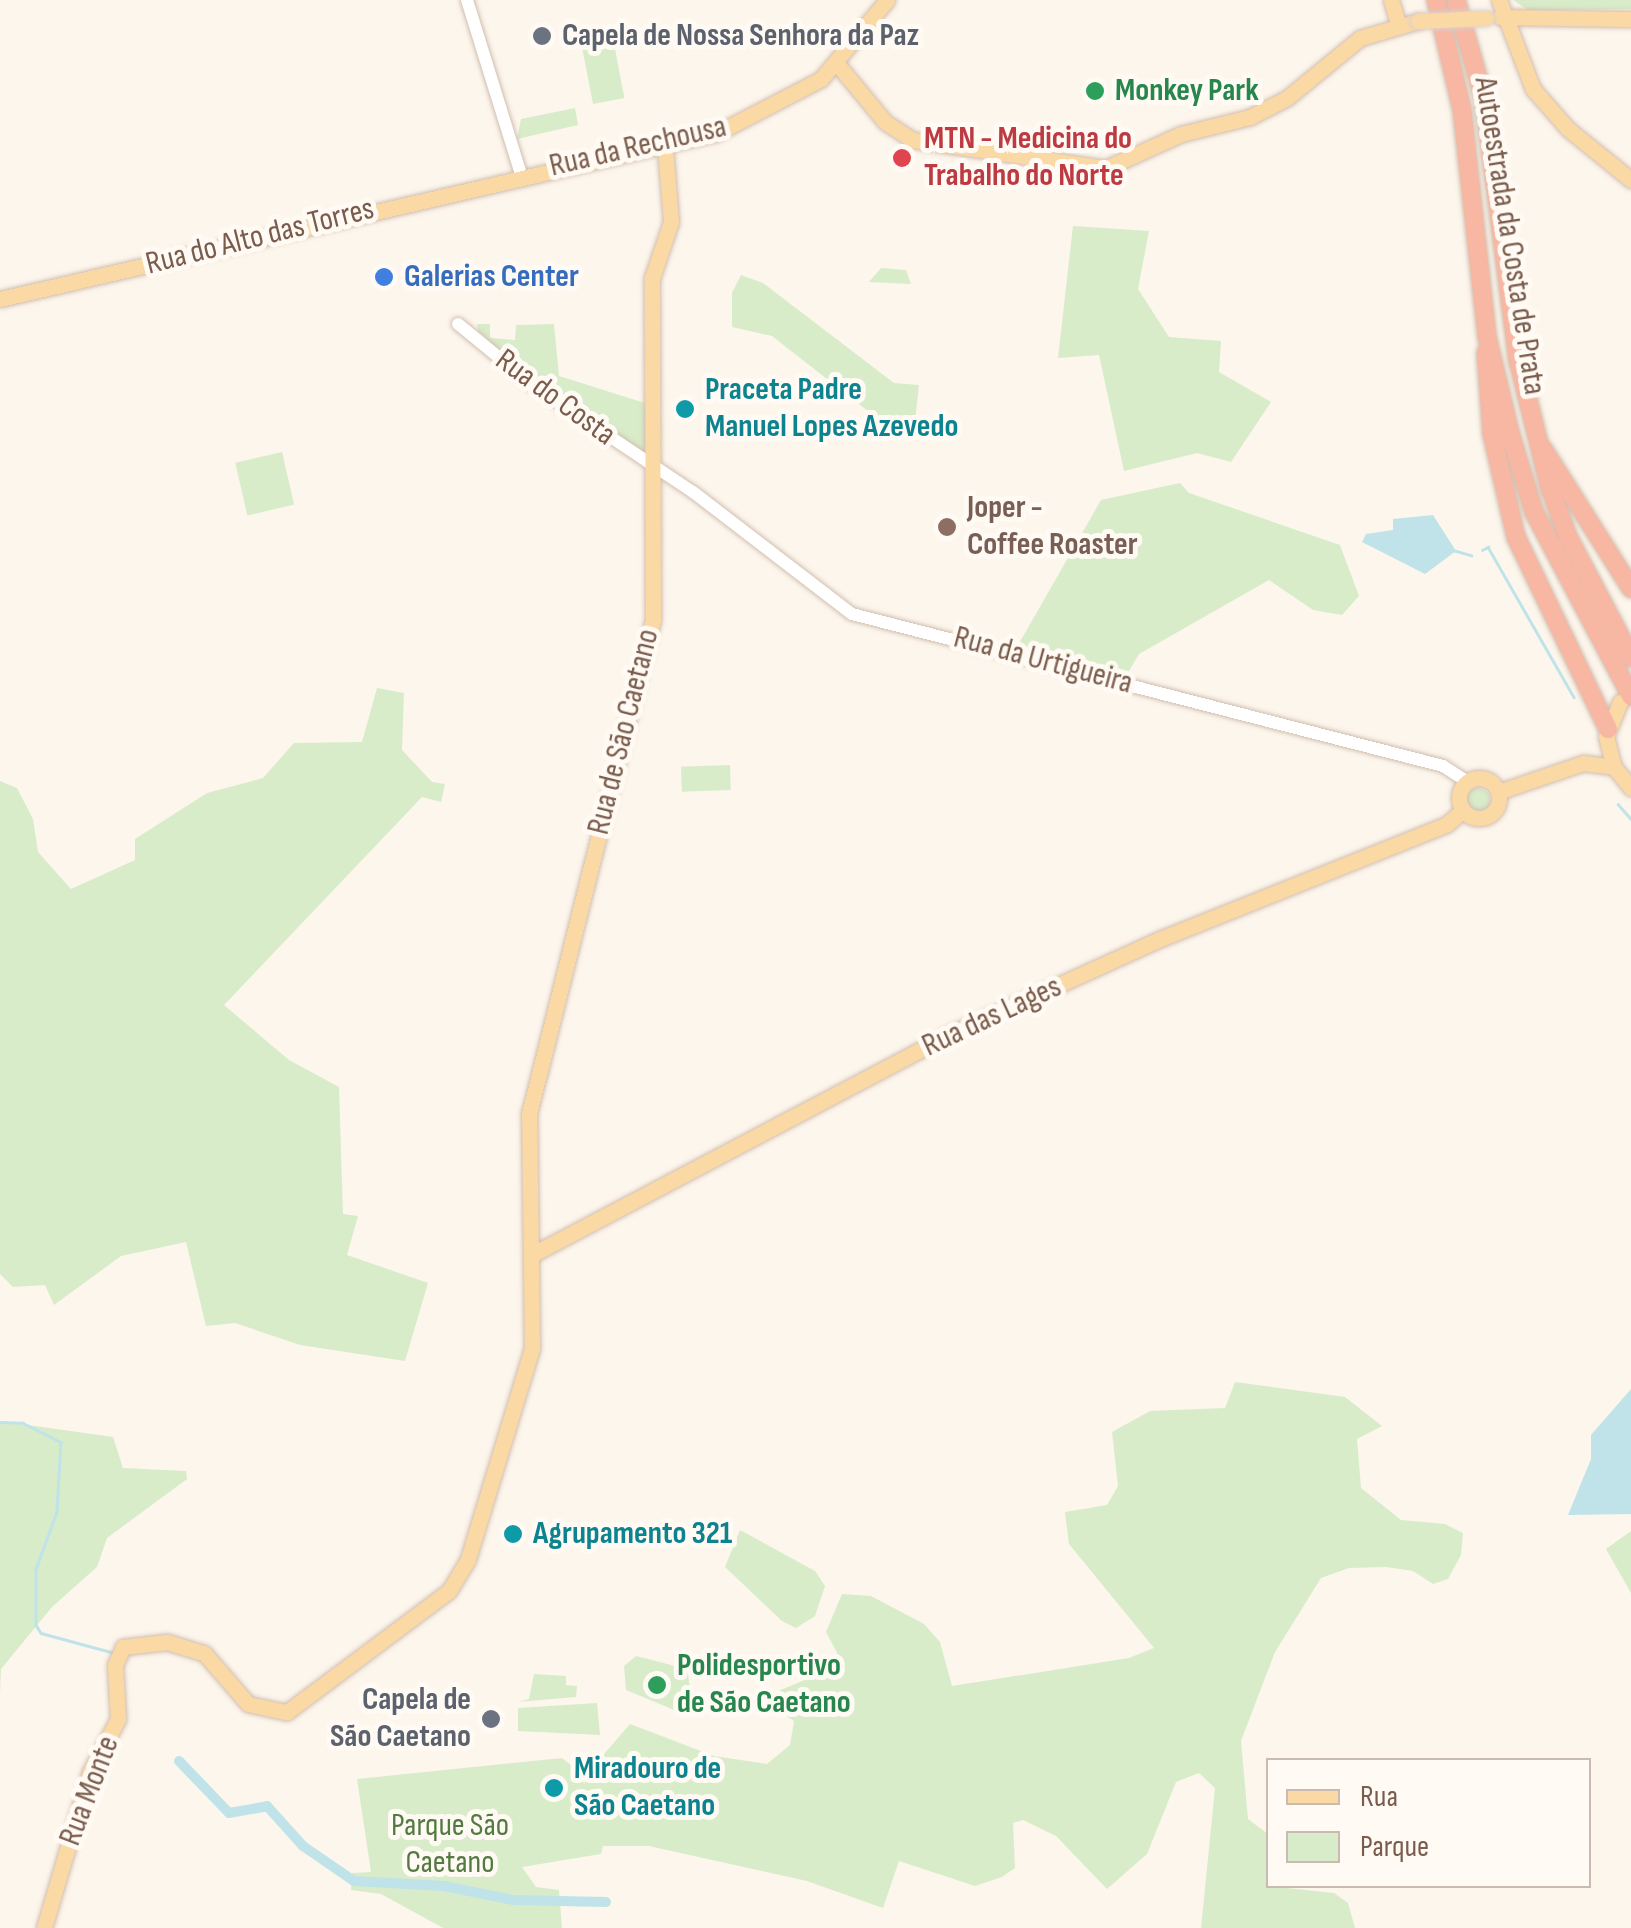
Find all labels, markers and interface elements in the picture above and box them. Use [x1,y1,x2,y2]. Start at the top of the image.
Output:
place label: Capela de Nossa Senhora da Paz [562,17,919,55]
marker: Capela de Nossa Senhora da Paz [531,25,553,47]
place label: Monkey Park [1115,72,1259,110]
street label: Autoestrada da Costa de Prata [1465,74,1553,398]
marker: Monkey Park [1084,80,1106,102]
street label: Rua da Rechousa [546,108,730,186]
place label: MTN - Medicina do Trabalho do Norte [924,121,1132,196]
marker: MTN - Medicina do Trabalho do Norte [889,145,915,171]
street label: Rua do Alto das Torres [142,190,378,284]
place label: Galerias Center [404,258,579,296]
marker: Galerias Center [373,266,395,288]
street label: Rua do Costa [487,342,623,454]
place label: Praceta Padre Manuel Lopes Azevedo [705,372,958,447]
marker: Praceta Padre Manuel Lopes Azevedo [674,398,696,420]
place label: Joper - Coffee Roaster [967,490,1138,565]
marker: Joper - Coffee Roaster [936,516,958,538]
street label: Rua da Urtigueira [949,619,1137,703]
street label: Rua de São Caetano [580,625,668,839]
street label: Rua das Lages [916,968,1068,1066]
place label: Agrupamento 321 [533,1515,732,1553]
marker: Agrupamento 321 [502,1523,524,1545]
place label: Polidesportivo de São Caetano [677,1648,851,1723]
marker: Polidesportivo de São Caetano [646,1674,668,1696]
place label: Capela de São Caetano [330,1682,471,1757]
marker: Capela de São Caetano [480,1708,502,1730]
street label: Rua Monte [52,1731,128,1851]
place label: Miradouro de São Caetano [574,1751,721,1826]
legend [1266,1758,1591,1888]
marker: Miradouro de São Caetano [543,1777,565,1799]
text: Rua [1360,1779,1398,1815]
park label: Parque São Caetano [391,1808,509,1883]
text: Parque [1360,1829,1429,1865]

